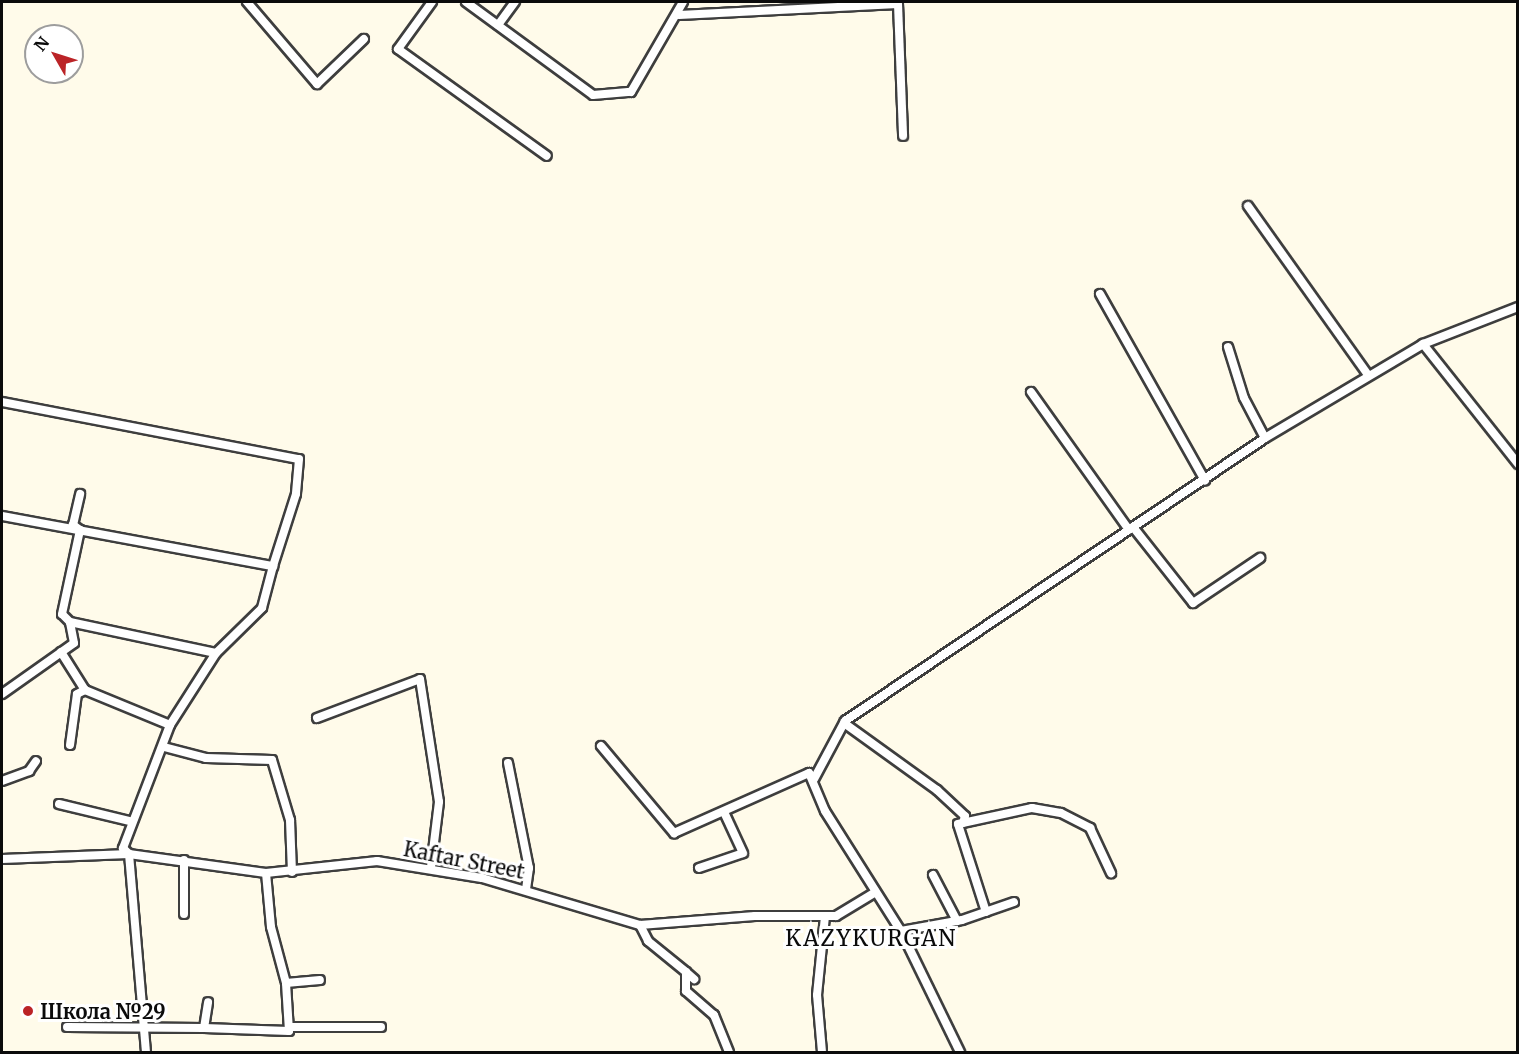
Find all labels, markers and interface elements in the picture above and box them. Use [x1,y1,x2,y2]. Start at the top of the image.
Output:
north arrow [24,24,84,84]
text: N [30,33,53,55]
street label: Kaftar Street [402,837,526,883]
district label: KAZYKURGAN [785,926,957,952]
place label: Школа №29 [40,999,166,1023]
marker: Школа №29 [21,1004,35,1018]

